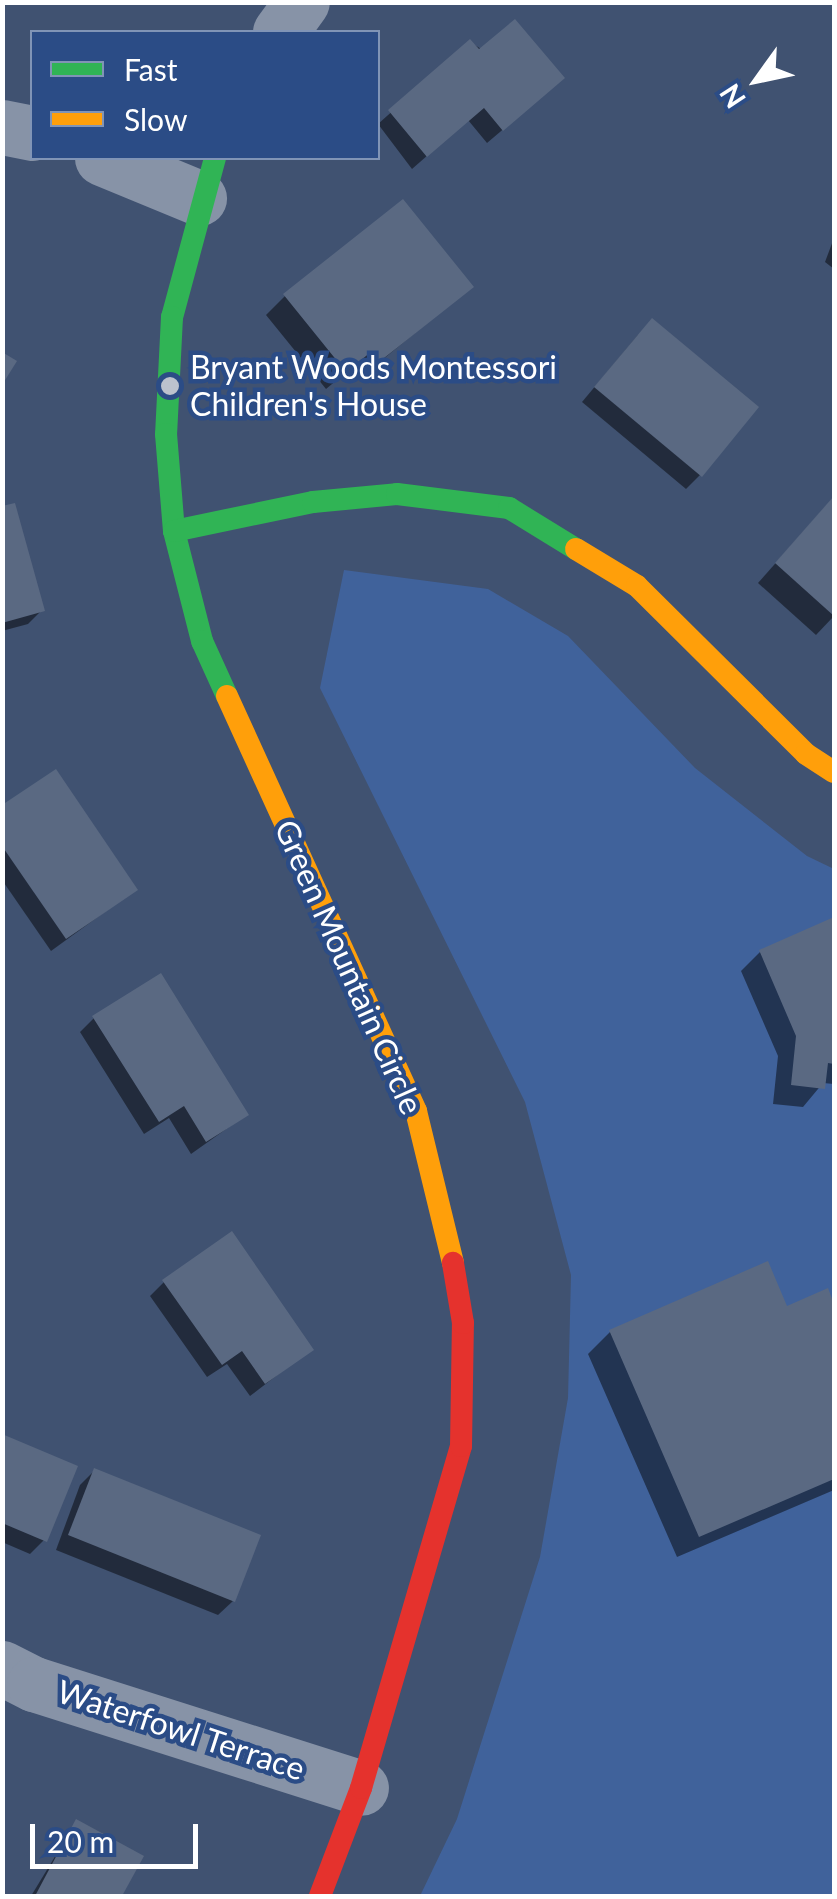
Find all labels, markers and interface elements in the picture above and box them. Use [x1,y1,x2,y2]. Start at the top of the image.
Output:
legend [30,30,380,160]
north arrow [707,30,807,130]
text: Fast [124,51,178,87]
text: N [712,78,752,115]
text: Slow [124,101,187,137]
place label: Bryant Woods Montessori Children's House [190,349,557,424]
marker: Bryant Woods Montessori Children's House [159,375,181,397]
street label: Green Mountain Circle [267,814,431,1120]
street label: Waterfowl Terrace [52,1672,310,1788]
scale bar [35,1804,202,1866]
text: 20 m [47,1823,114,1859]

